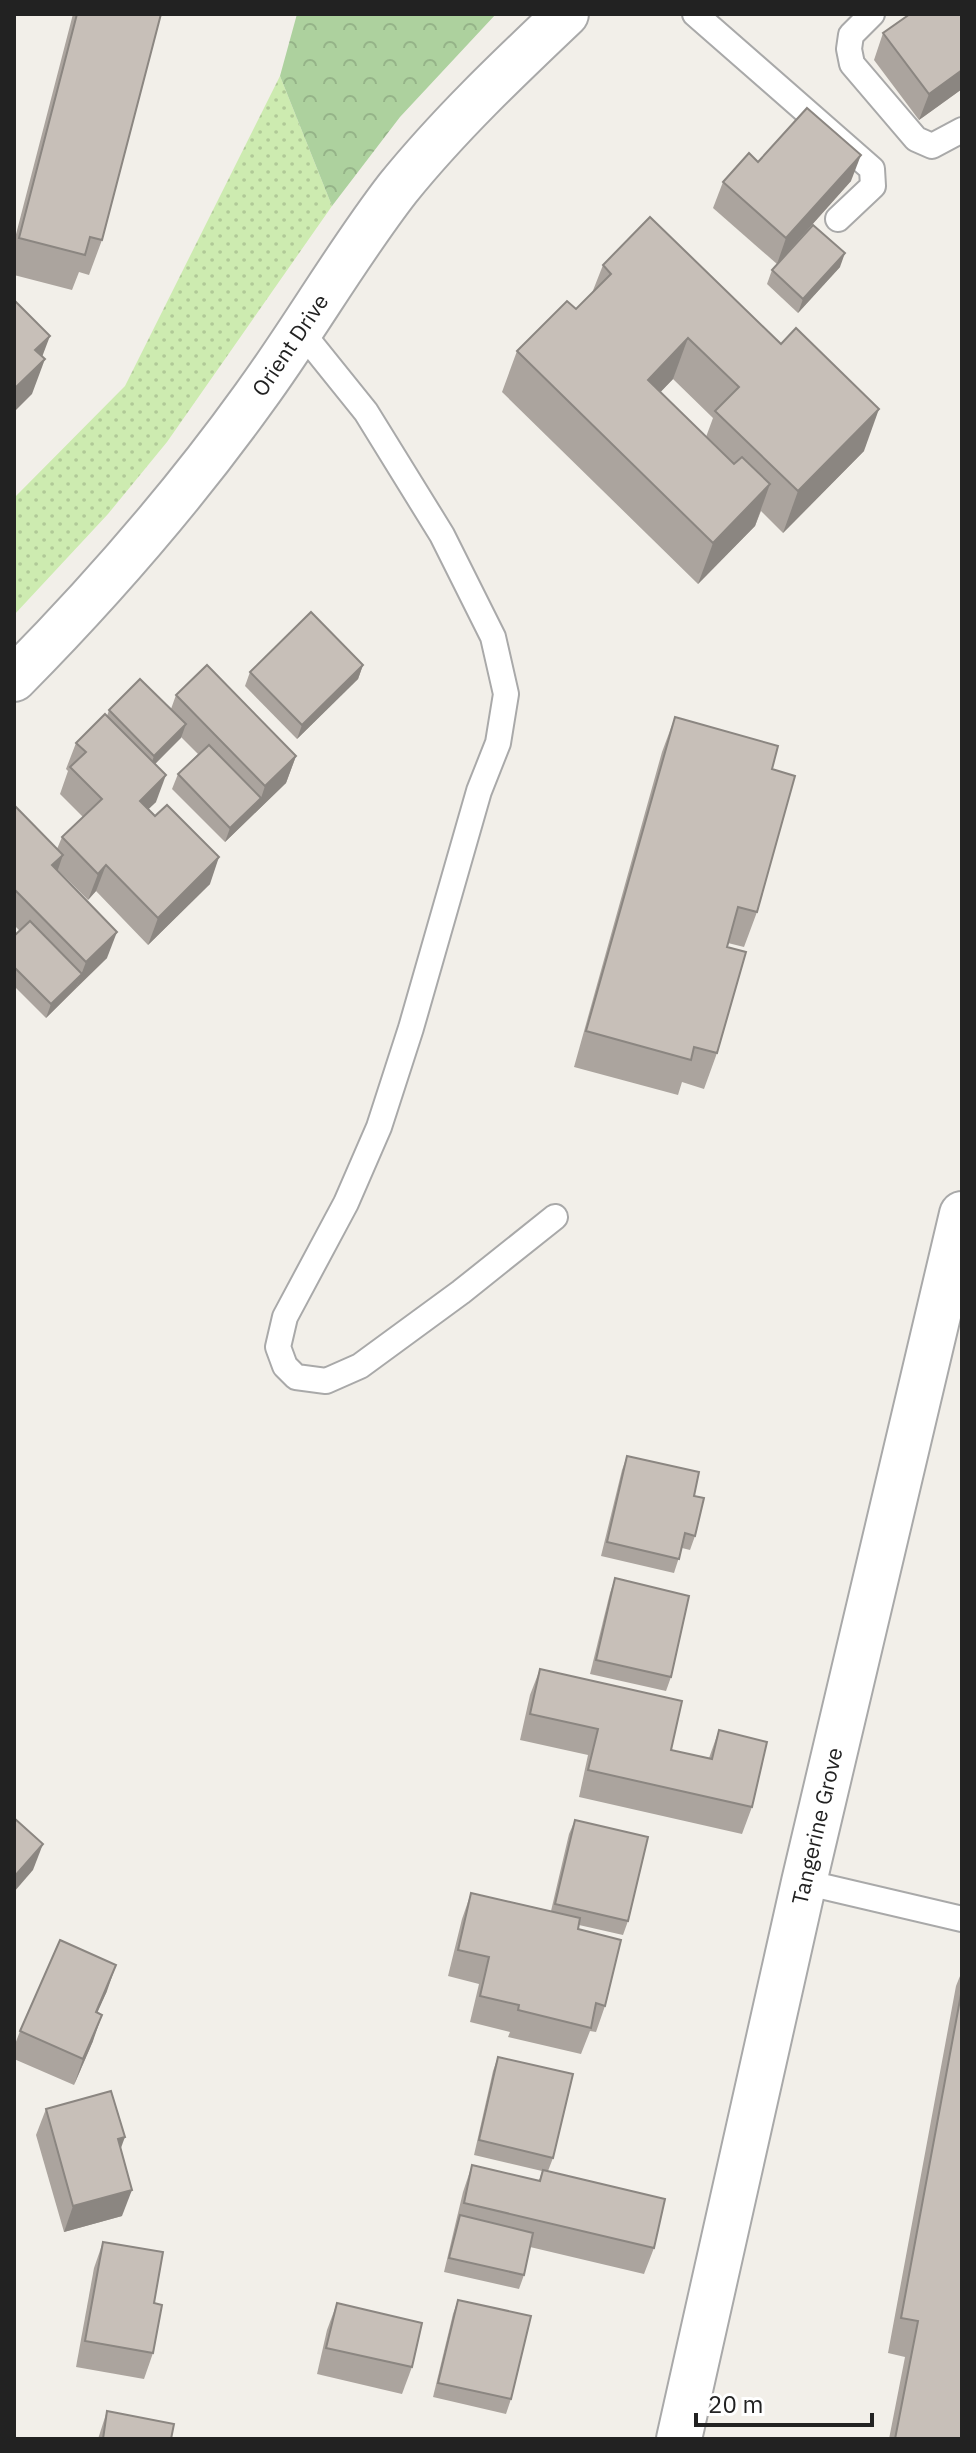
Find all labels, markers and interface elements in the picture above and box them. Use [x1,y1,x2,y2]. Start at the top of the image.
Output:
street label: Orient Drive [245,288,335,402]
street label: Tangerine Grove [784,1745,849,1907]
scale bar [696,2377,872,2427]
text: 20 m [708,2388,763,2420]

